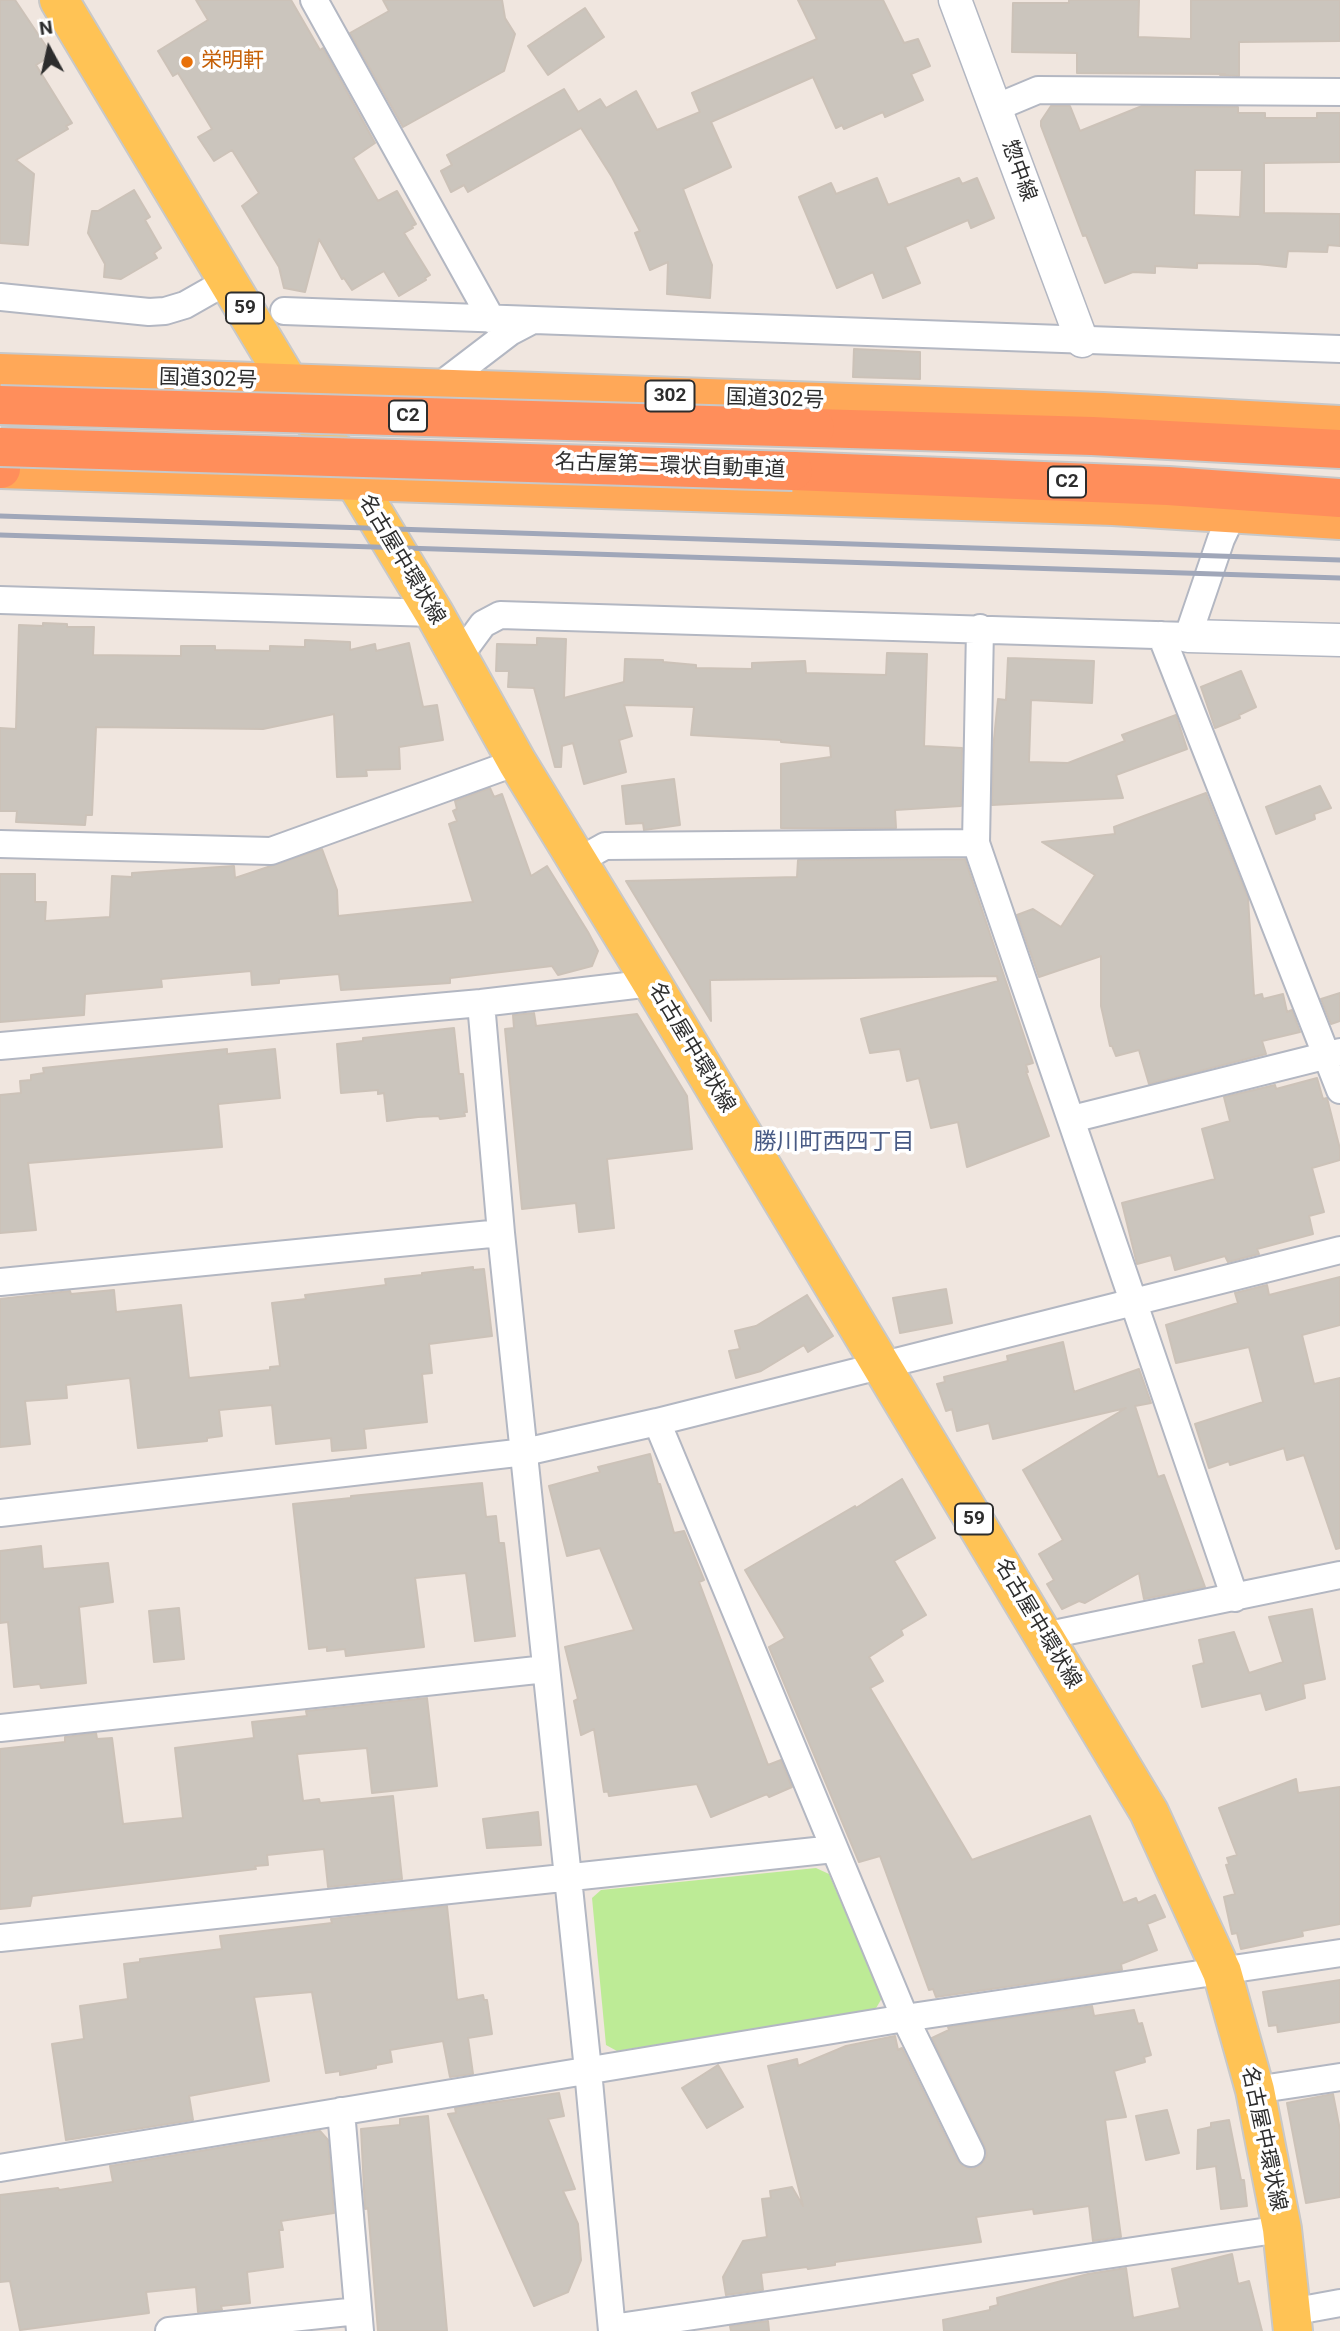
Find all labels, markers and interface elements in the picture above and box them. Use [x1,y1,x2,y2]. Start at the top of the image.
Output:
north arrow [14,14,84,84]
text: N [38,15,54,40]
place label: 栄明軒 [201,49,264,75]
marker: 栄明軒 [179,54,195,70]
street label: 惣中線 [995,137,1041,205]
road number: 59 [226,292,264,324]
street label: 国道302号 [158,366,258,394]
road number: 302 [646,380,694,412]
street label: 国道302号 [725,386,825,414]
road number: C2 [389,400,427,432]
street label: 名古屋第二環状自動車道 [554,450,786,484]
road number: C2 [1048,467,1086,498]
street label: 名古屋中環状線 [352,491,450,629]
street label: 名古屋中環状線 [642,979,740,1117]
district label: 勝川町西四丁目 [754,1129,914,1157]
road number: 59 [955,1504,993,1534]
street label: 名古屋中環状線 [988,1555,1086,1693]
street label: 名古屋中環状線 [1235,2064,1291,2214]

